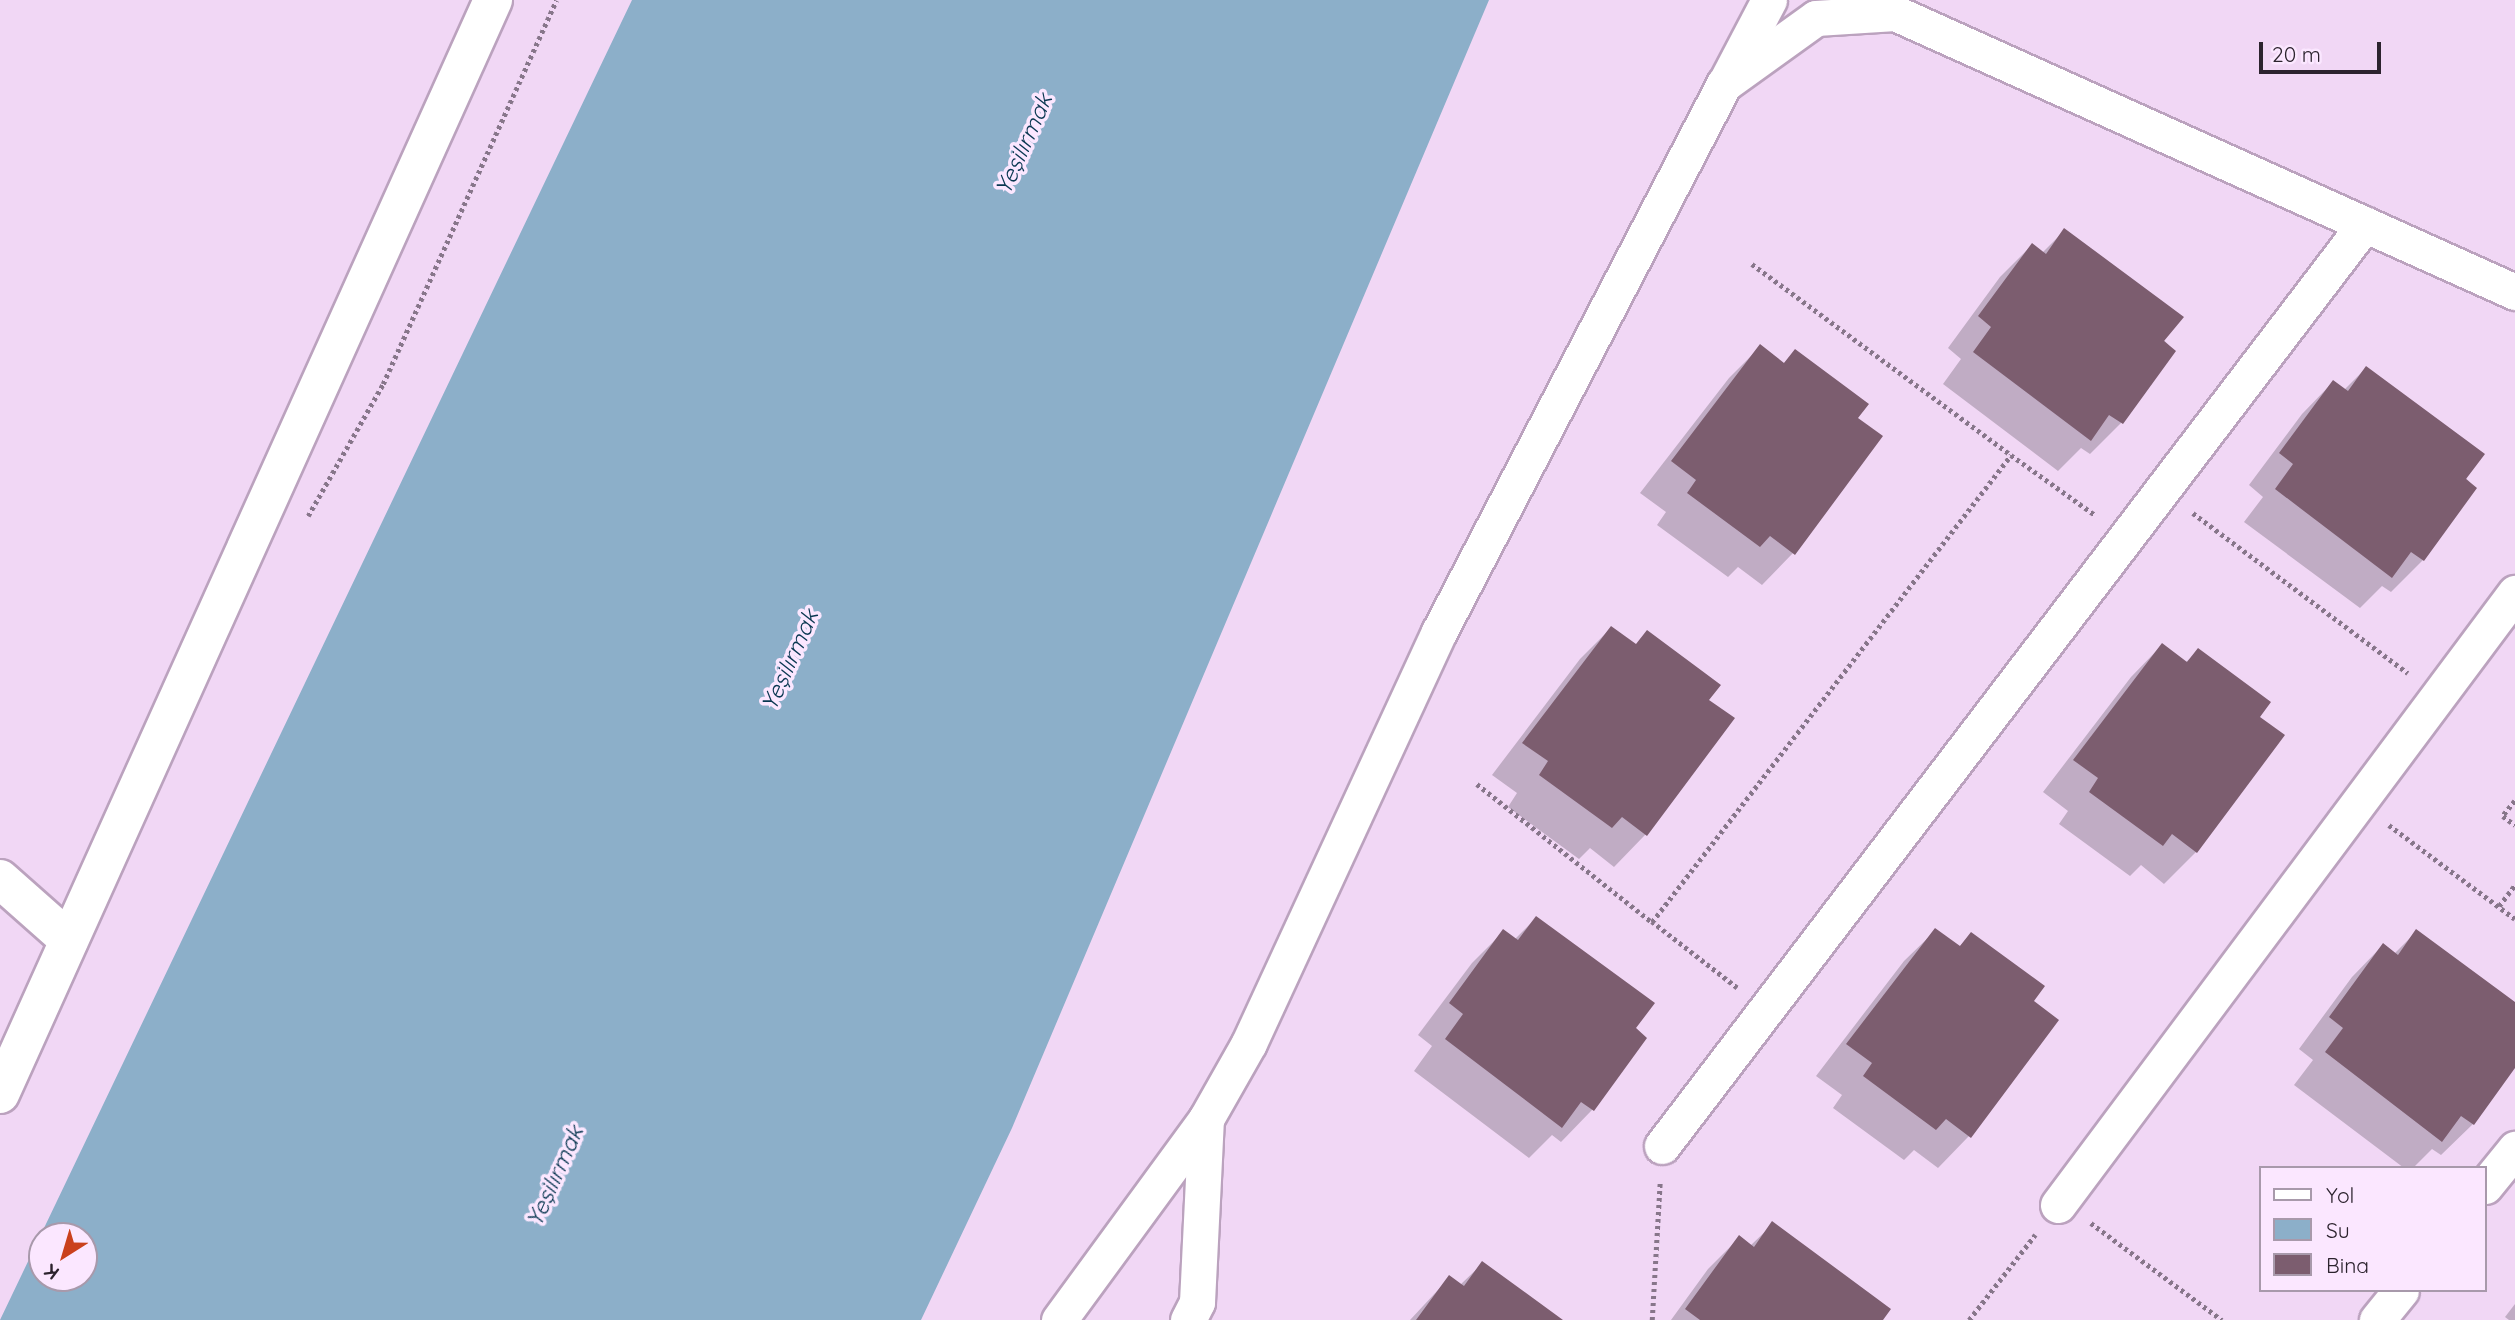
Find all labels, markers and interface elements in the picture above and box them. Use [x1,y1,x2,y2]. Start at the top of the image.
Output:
scale bar [2263,28,2386,72]
text: 20 m [2272,41,2321,67]
water label: Yeşilırmak [990,90,1058,198]
water label: Yeşilırmak [756,606,824,714]
water label: Yeşilırmak [521,1122,589,1230]
legend [2260,1166,2487,1292]
text: Yol [2326,1182,2354,1208]
text: Su [2326,1217,2350,1243]
north arrow [28,1222,98,1292]
text: Bina [2326,1252,2369,1278]
text: K [39,1259,64,1286]

